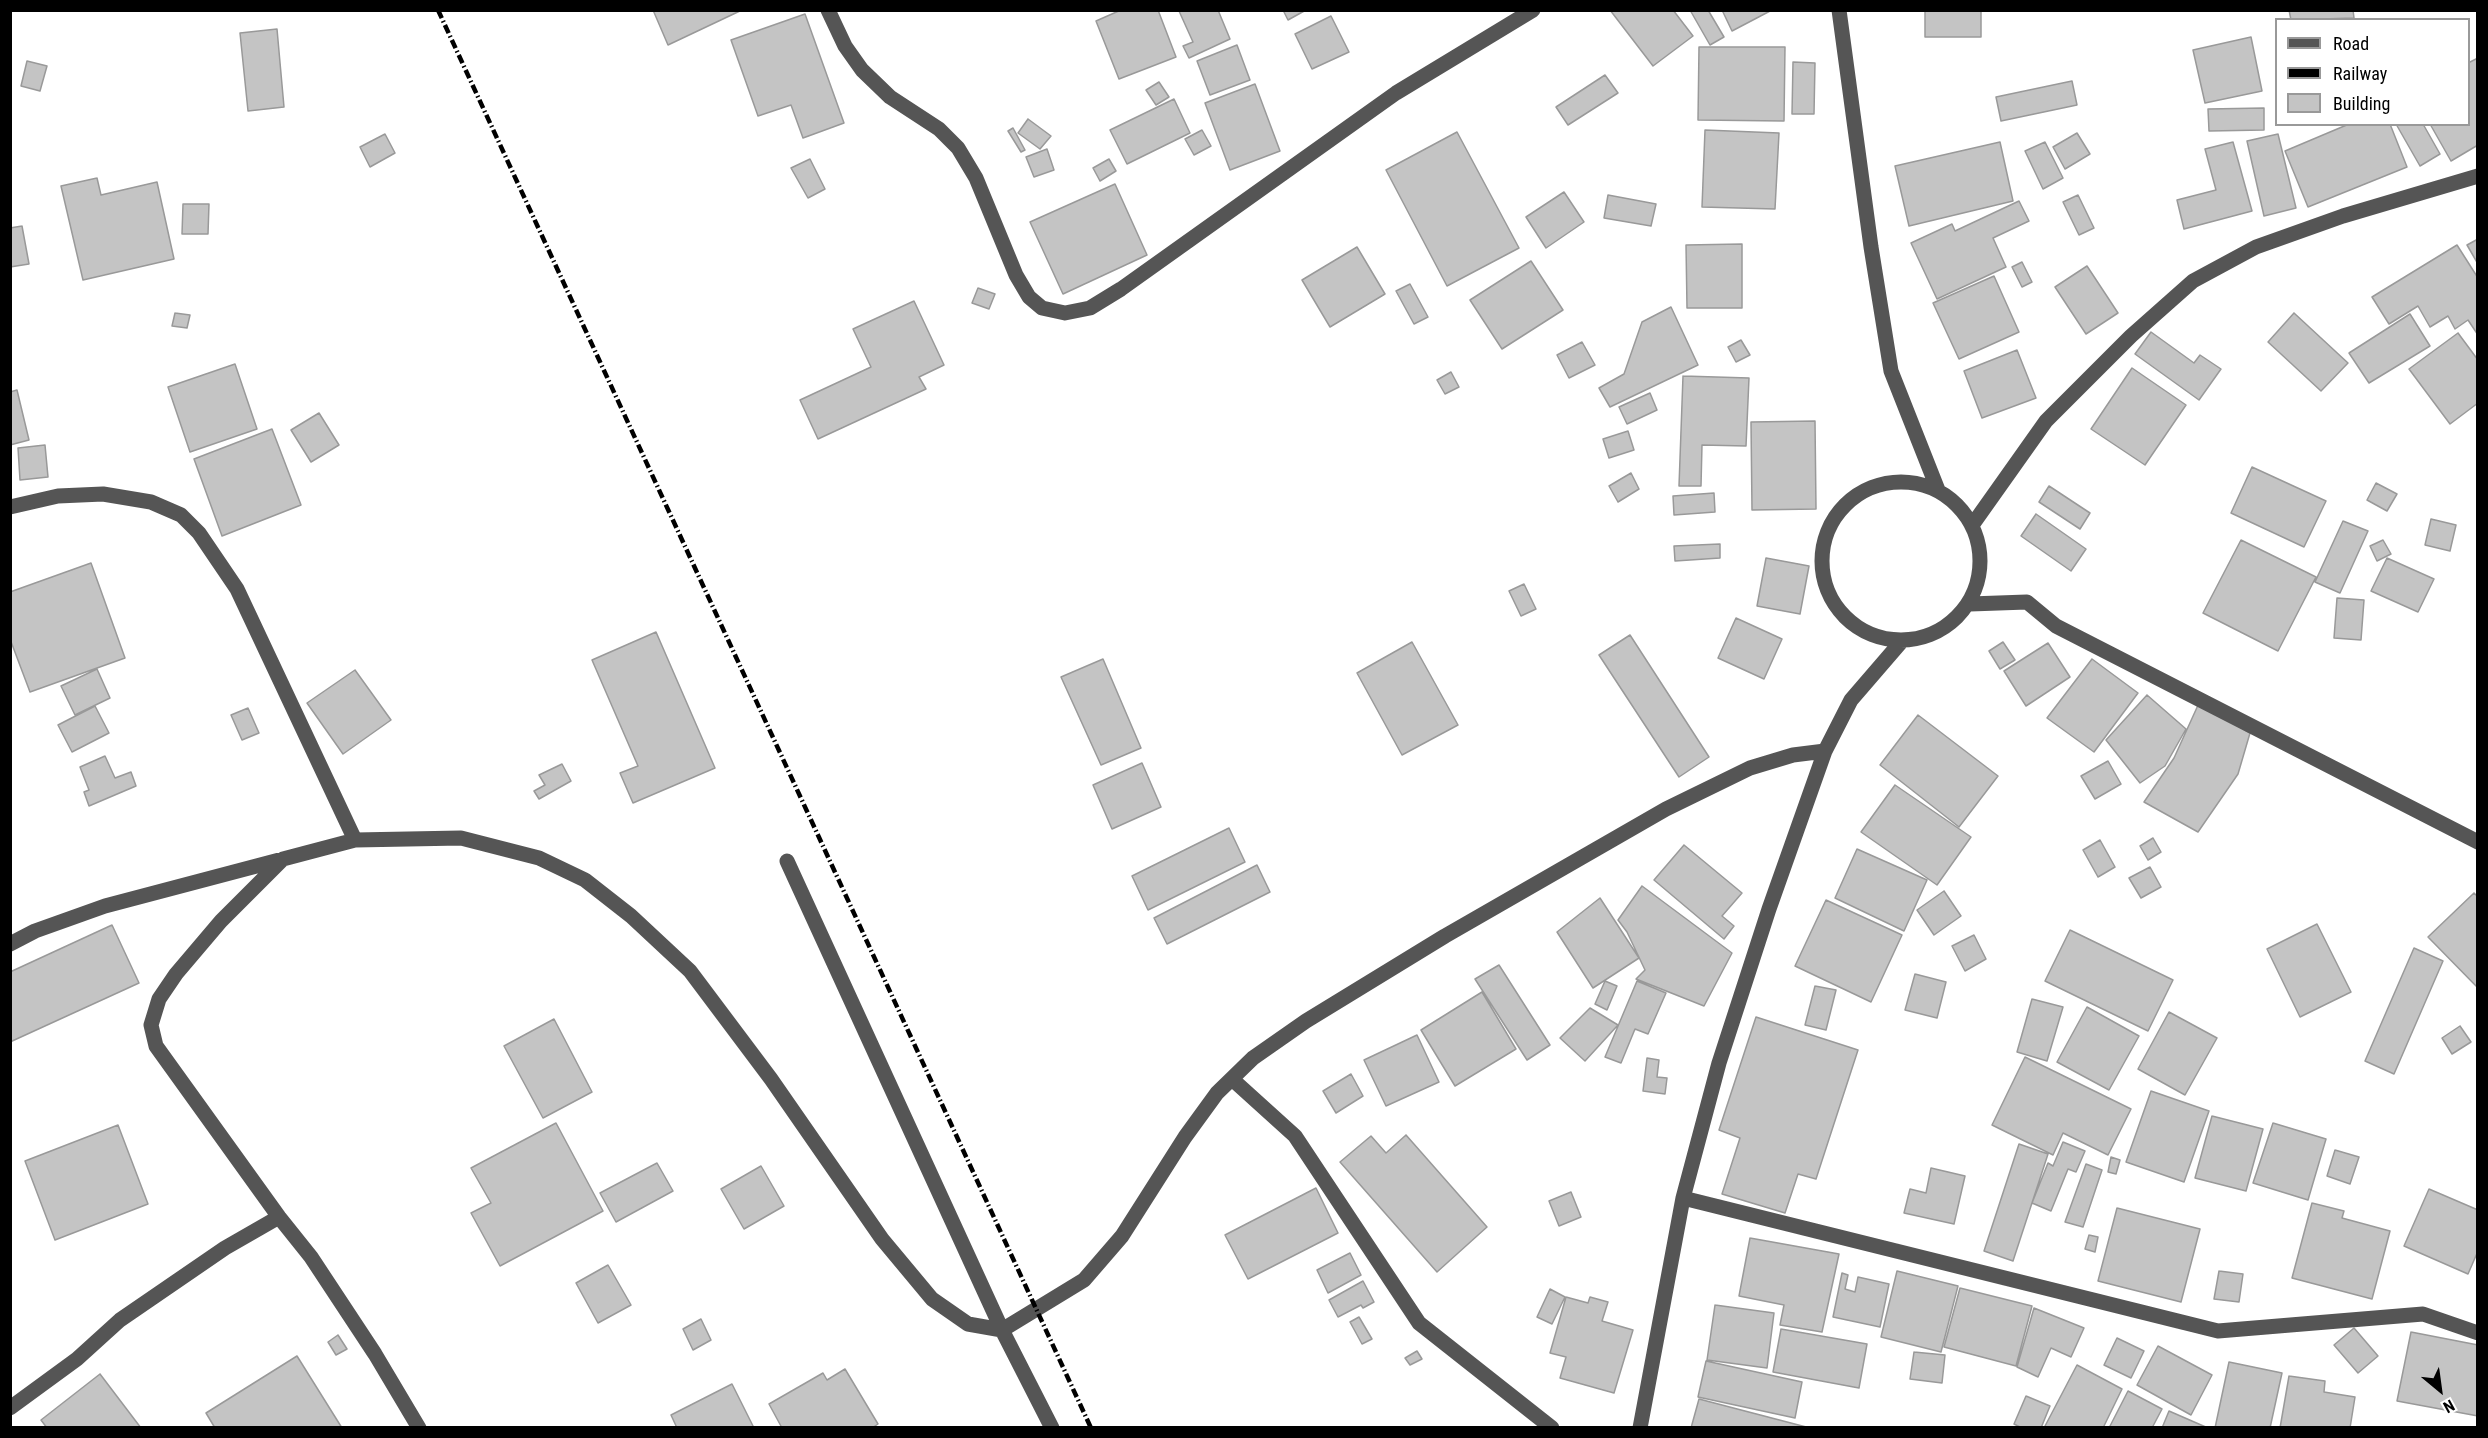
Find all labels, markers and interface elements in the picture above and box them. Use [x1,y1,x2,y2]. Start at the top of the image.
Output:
legend [2275,18,2470,126]
text: Road [2333,33,2369,54]
text: Railway [2333,63,2387,84]
text: Building [2333,93,2390,114]
north arrow [2410,1360,2470,1420]
text: N [2440,1395,2458,1417]

